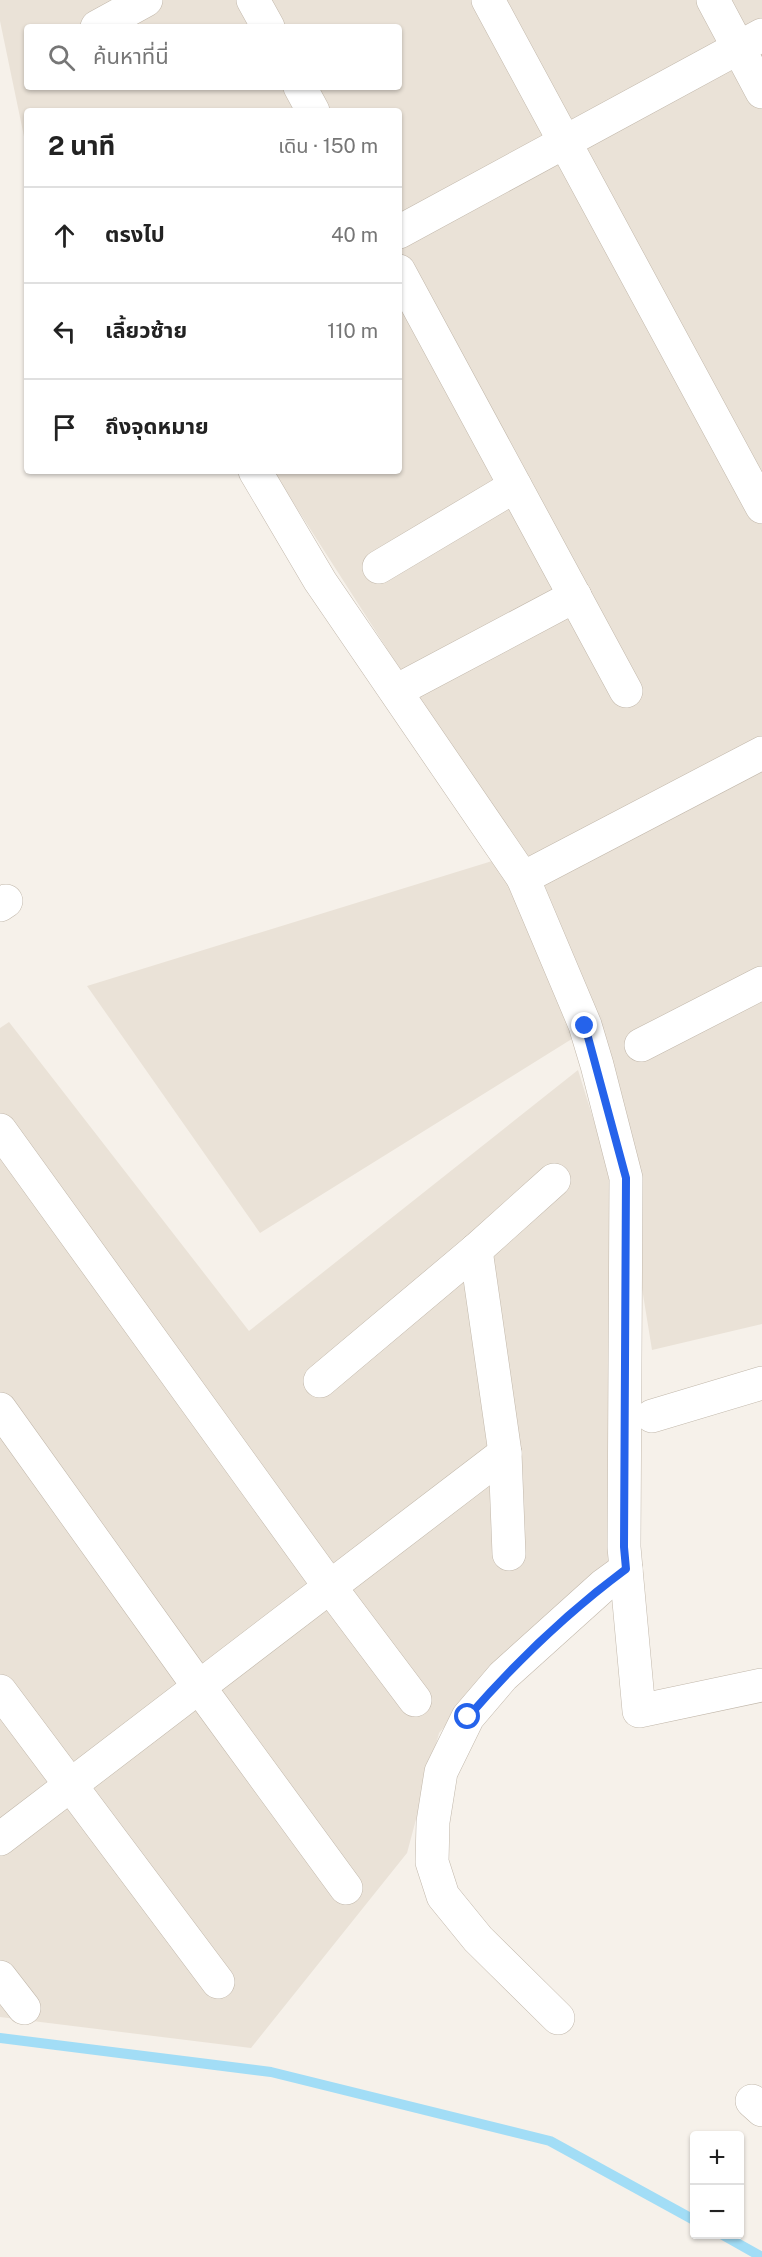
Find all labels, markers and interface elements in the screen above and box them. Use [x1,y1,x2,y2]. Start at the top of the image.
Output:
search box [24,24,402,90]
icon: search [45,41,78,74]
text: ค้นหาที่นี่ [93,43,169,69]
text: 2 นาที [48,130,115,161]
text: เดิน · 150 m [278,134,378,158]
icon: ahead [48,219,81,252]
text: ตรงไป [105,221,165,247]
text: 40 m [331,223,378,247]
icon: left [48,315,81,348]
text: เลี้ยวซ้าย [105,317,187,343]
text: 110 m [327,319,378,343]
icon: arrive [48,411,81,444]
text: ถึงจุดหมาย [105,413,209,439]
route end [571,1012,597,1038]
route start [454,1703,480,1729]
map controls [690,2131,744,2239]
button: + [690,2131,744,2185]
button: − [690,2185,744,2239]

